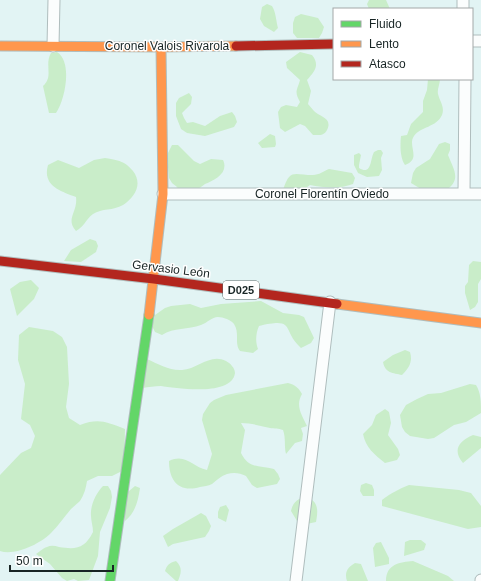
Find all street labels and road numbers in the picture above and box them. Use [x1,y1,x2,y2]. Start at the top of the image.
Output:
street label: Coronel Valois Rivarola [105,39,230,53]
street label: Coronel Florentín Oviedo [255,187,389,201]
street label: Gervasio León [131,257,211,281]
road number: D025 [223,281,259,299]

